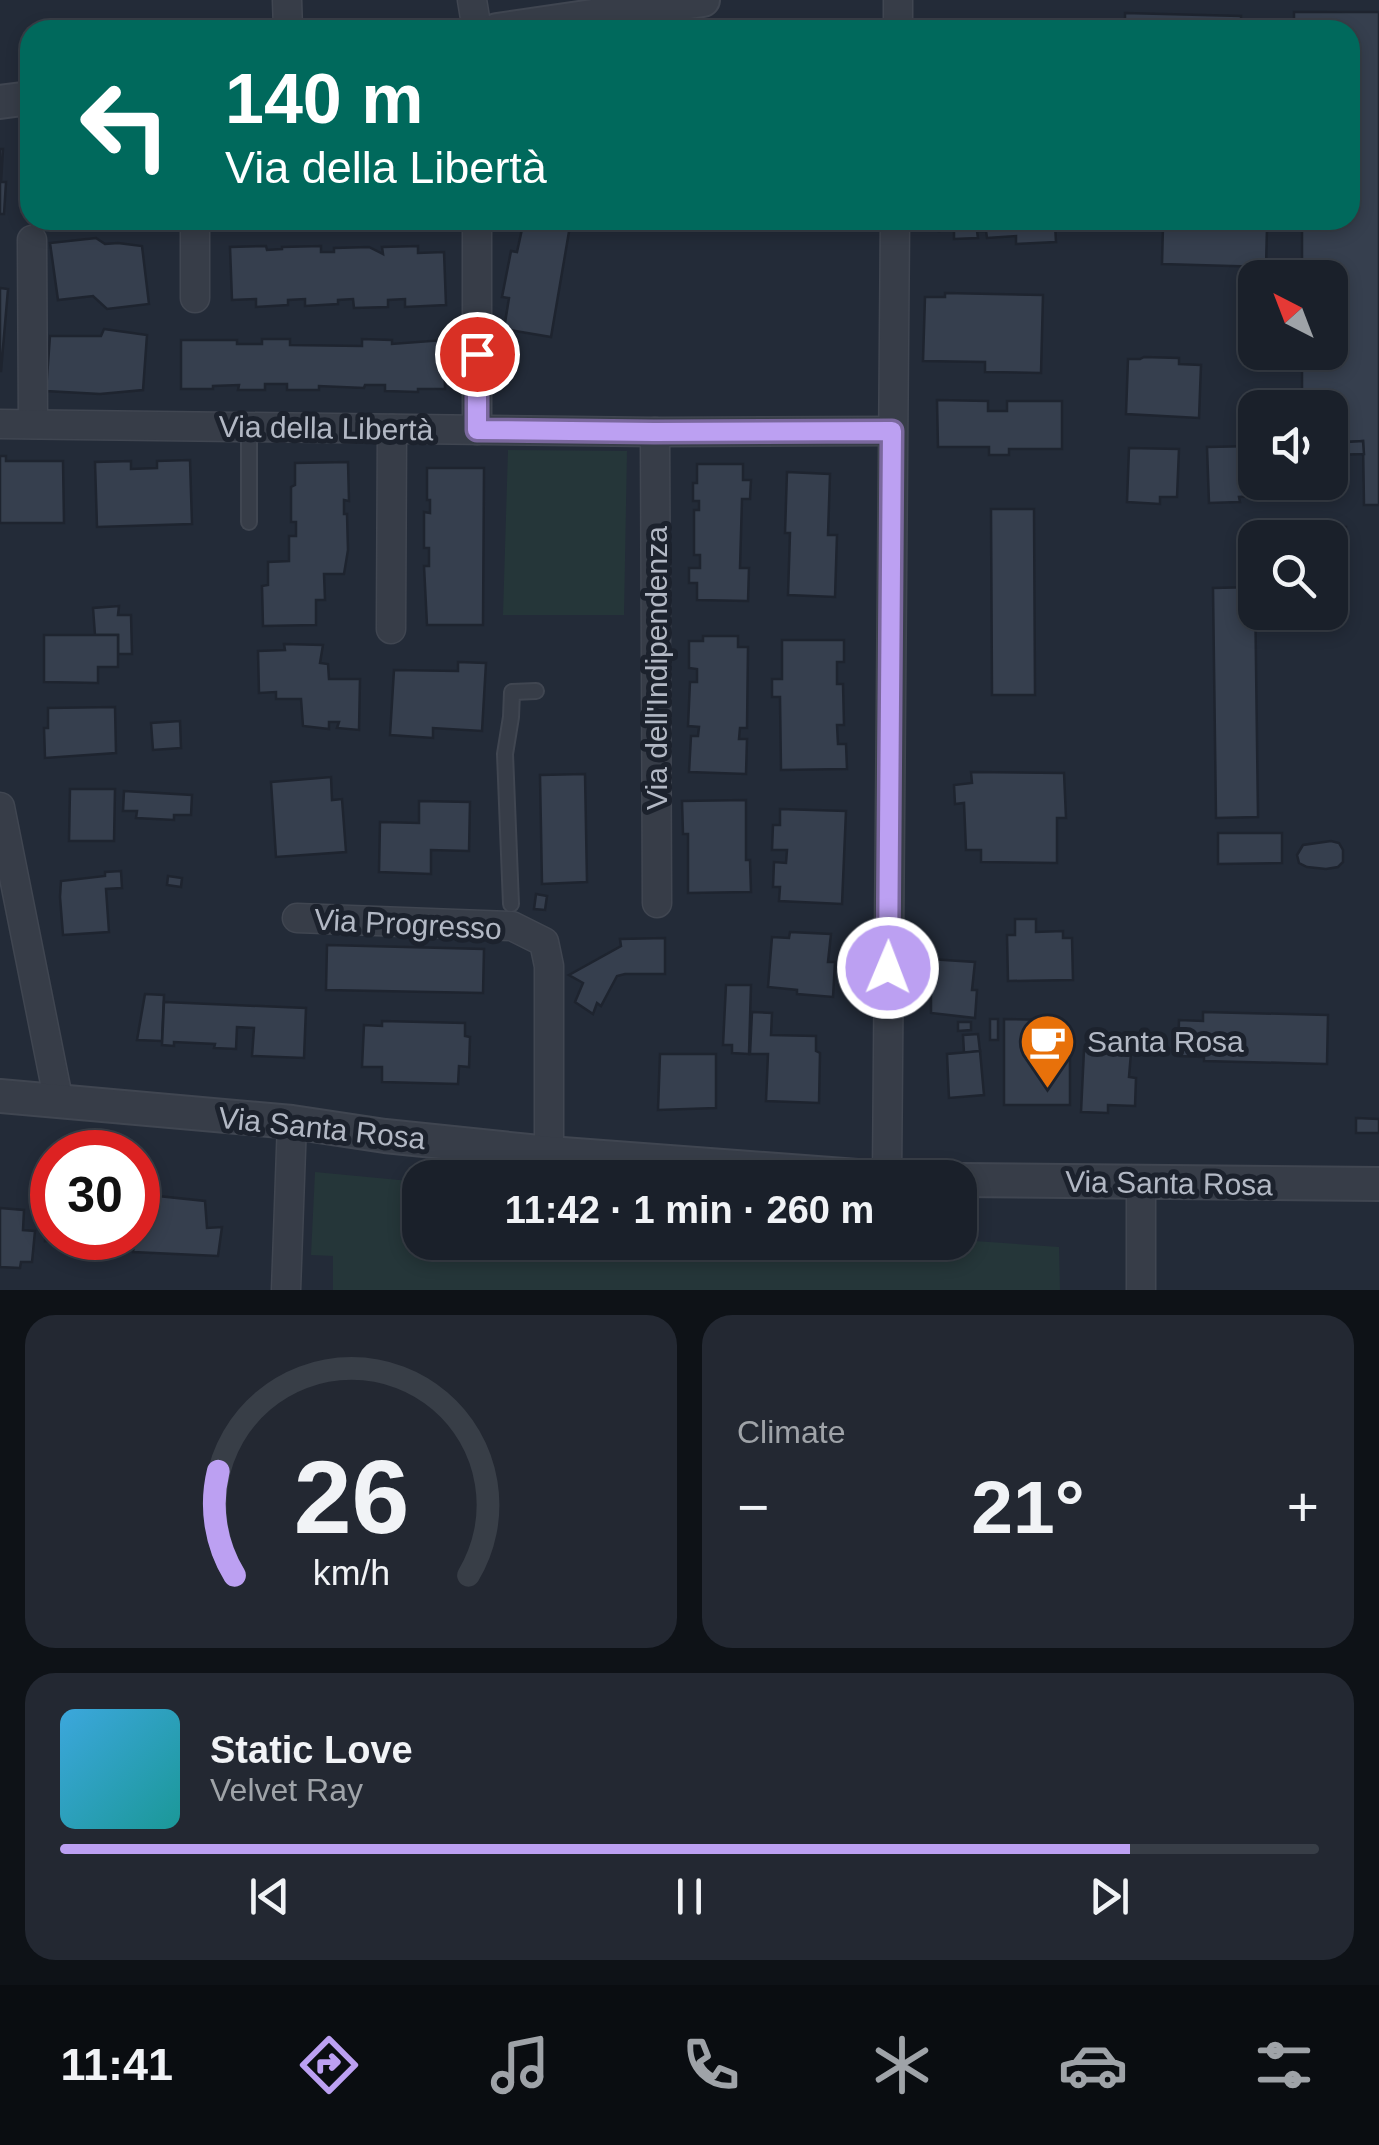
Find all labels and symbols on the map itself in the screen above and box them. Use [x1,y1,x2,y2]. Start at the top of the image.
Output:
north arrow [1238,260,1348,370]
pin [435,312,520,397]
street label: Via della Libertà [218,410,434,446]
street label: Via dell'Indipendenza [640,526,673,810]
street label: Via Progresso [313,903,503,945]
position arrow [836,916,940,1020]
cafe icon: Santa Rosa [1018,1011,1078,1090]
place label: Santa Rosa [1087,1025,1244,1058]
street label: Via Santa Rosa [217,1101,427,1155]
speed limit sign: 30 [30,1130,160,1260]
street label: Via Santa Rosa [1065,1165,1274,1201]

